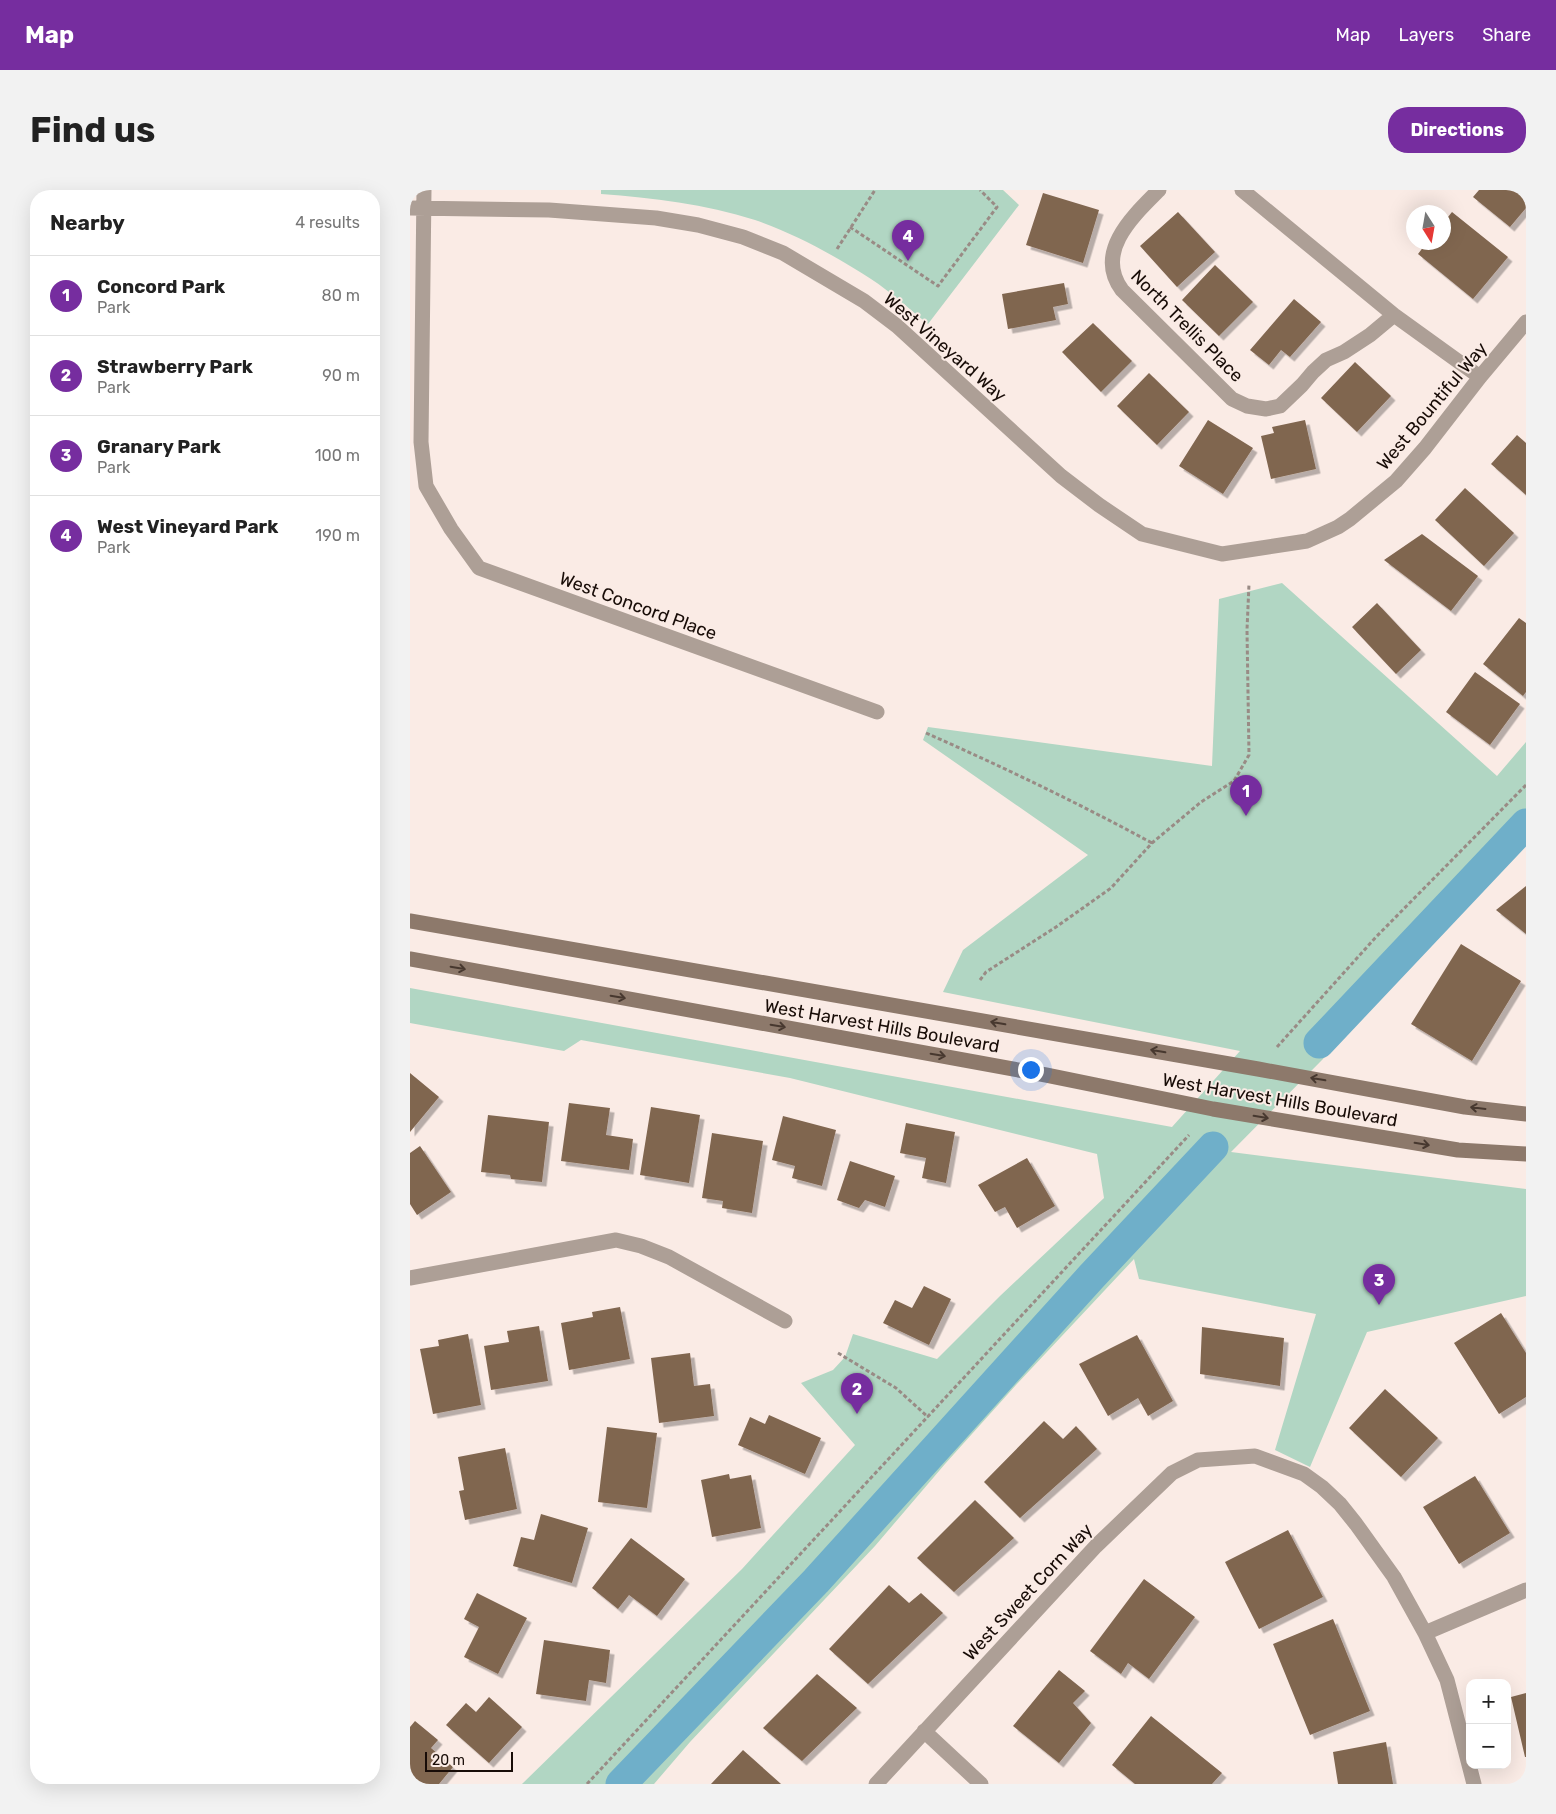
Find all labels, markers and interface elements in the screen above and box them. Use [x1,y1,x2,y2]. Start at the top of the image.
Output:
text: Map [25,21,74,49]
text: Map [1336,24,1371,46]
text: Layers [1399,24,1454,46]
text: Share [1482,24,1531,46]
button: Directions [1388,107,1526,153]
text: Find us [30,109,155,151]
north arrow [1406,205,1451,250]
text: Nearby [50,210,125,235]
text: 4 results [295,213,360,232]
pin: 4 [892,220,924,261]
street label: North Trellis Place [1126,265,1248,387]
text: Concord Park [97,275,225,298]
text: 1 [62,286,70,305]
text: 80 m [322,286,360,305]
street label: West Vineyard Way [879,288,1011,406]
text: Park [97,298,130,317]
street label: West Bountiful Way [1372,338,1492,474]
text: Strawberry Park [97,355,253,378]
text: 2 [61,366,71,385]
text: 90 m [322,366,360,385]
text: Park [97,378,130,397]
text: Granary Park [97,435,221,458]
text: 3 [61,446,71,465]
text: 100 m [315,446,360,465]
text: Park [97,458,130,477]
text: West Vineyard Park [97,515,278,538]
text: 4 [61,526,71,545]
text: 190 m [315,526,360,545]
text: Park [97,538,130,557]
street label: West Concord Place [556,567,720,645]
pin: 1 [1230,775,1262,816]
one-way arrow [450,963,466,973]
one-way arrow [609,992,625,1002]
street label: West Harvest Hills Boulevard [763,994,1001,1058]
one-way arrow [990,1018,1006,1028]
one-way arrow [769,1022,785,1031]
one-way arrow [1150,1046,1166,1056]
one-way arrow [929,1051,945,1061]
your location [1018,1057,1044,1083]
street label: West Harvest Hills Boulevard [1161,1068,1399,1132]
one-way arrow [1310,1074,1326,1084]
one-way arrow [1470,1103,1486,1113]
one-way arrow [1253,1113,1269,1123]
one-way arrow [1413,1139,1429,1149]
pin: 3 [1363,1264,1395,1305]
pin: 2 [841,1373,873,1414]
street label: West Sweet Corn Way [959,1519,1097,1665]
map controls [1466,1679,1511,1769]
button: + [1466,1679,1511,1724]
button: − [1466,1724,1511,1769]
scale bar [425,1749,512,1772]
text: 20 m [432,1752,465,1769]

